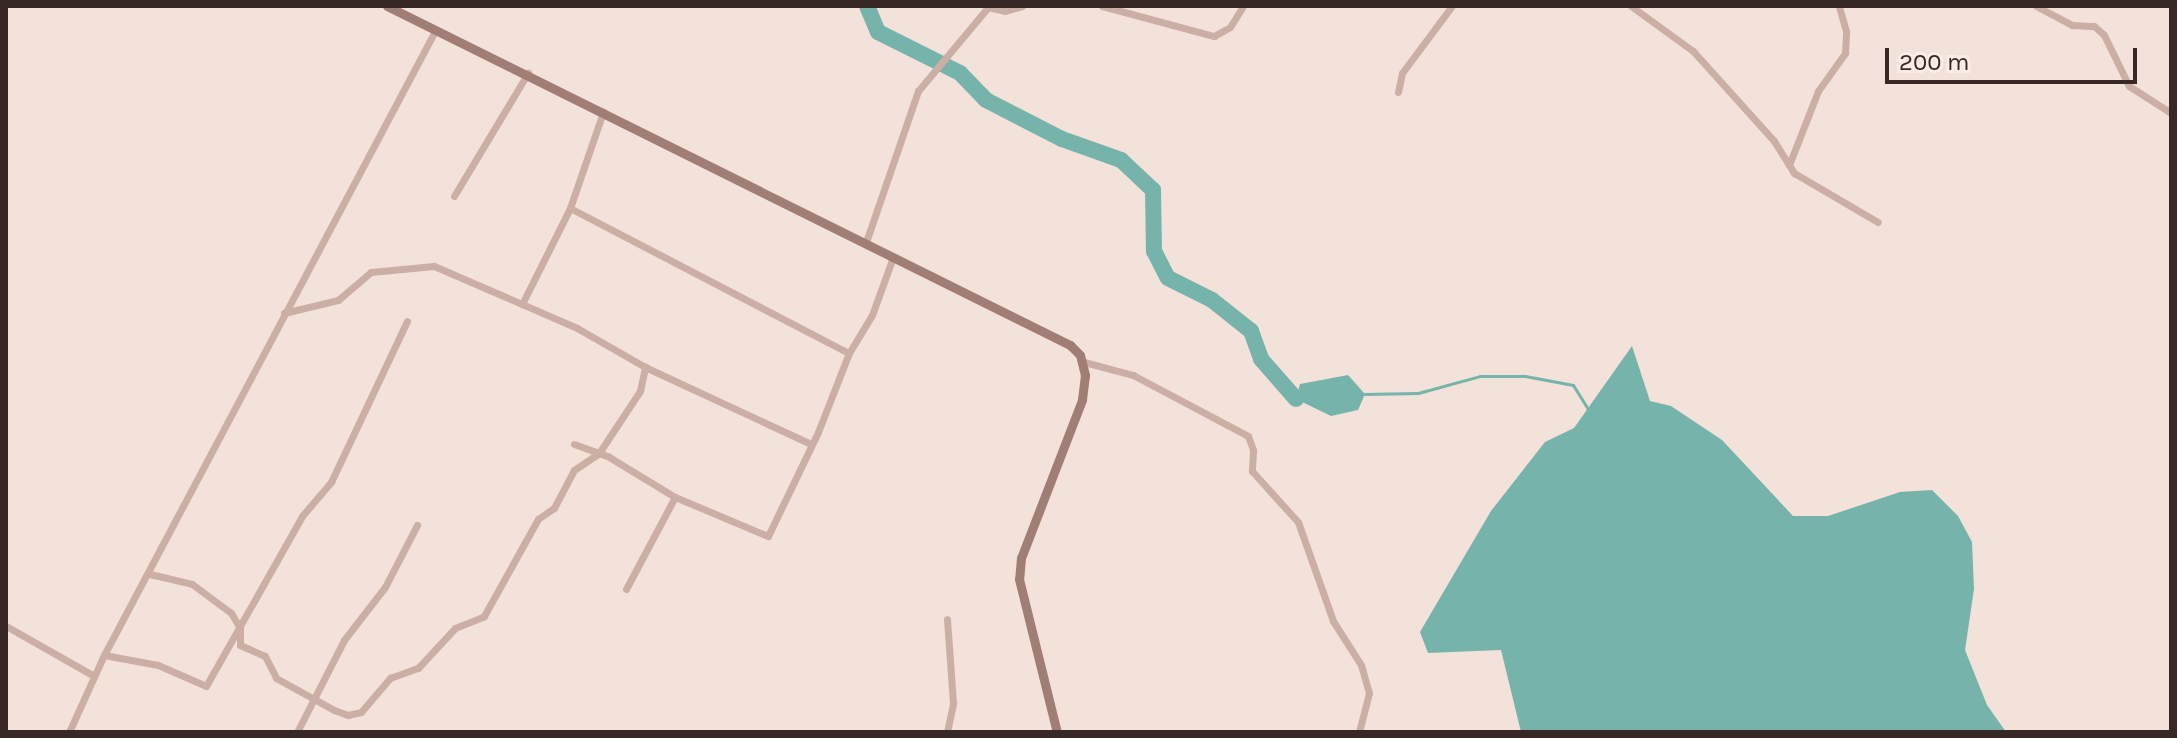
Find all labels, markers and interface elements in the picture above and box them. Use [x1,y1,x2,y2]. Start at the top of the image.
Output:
scale bar [1889,32,2141,82]
text: 200 m [1899,48,1970,76]

